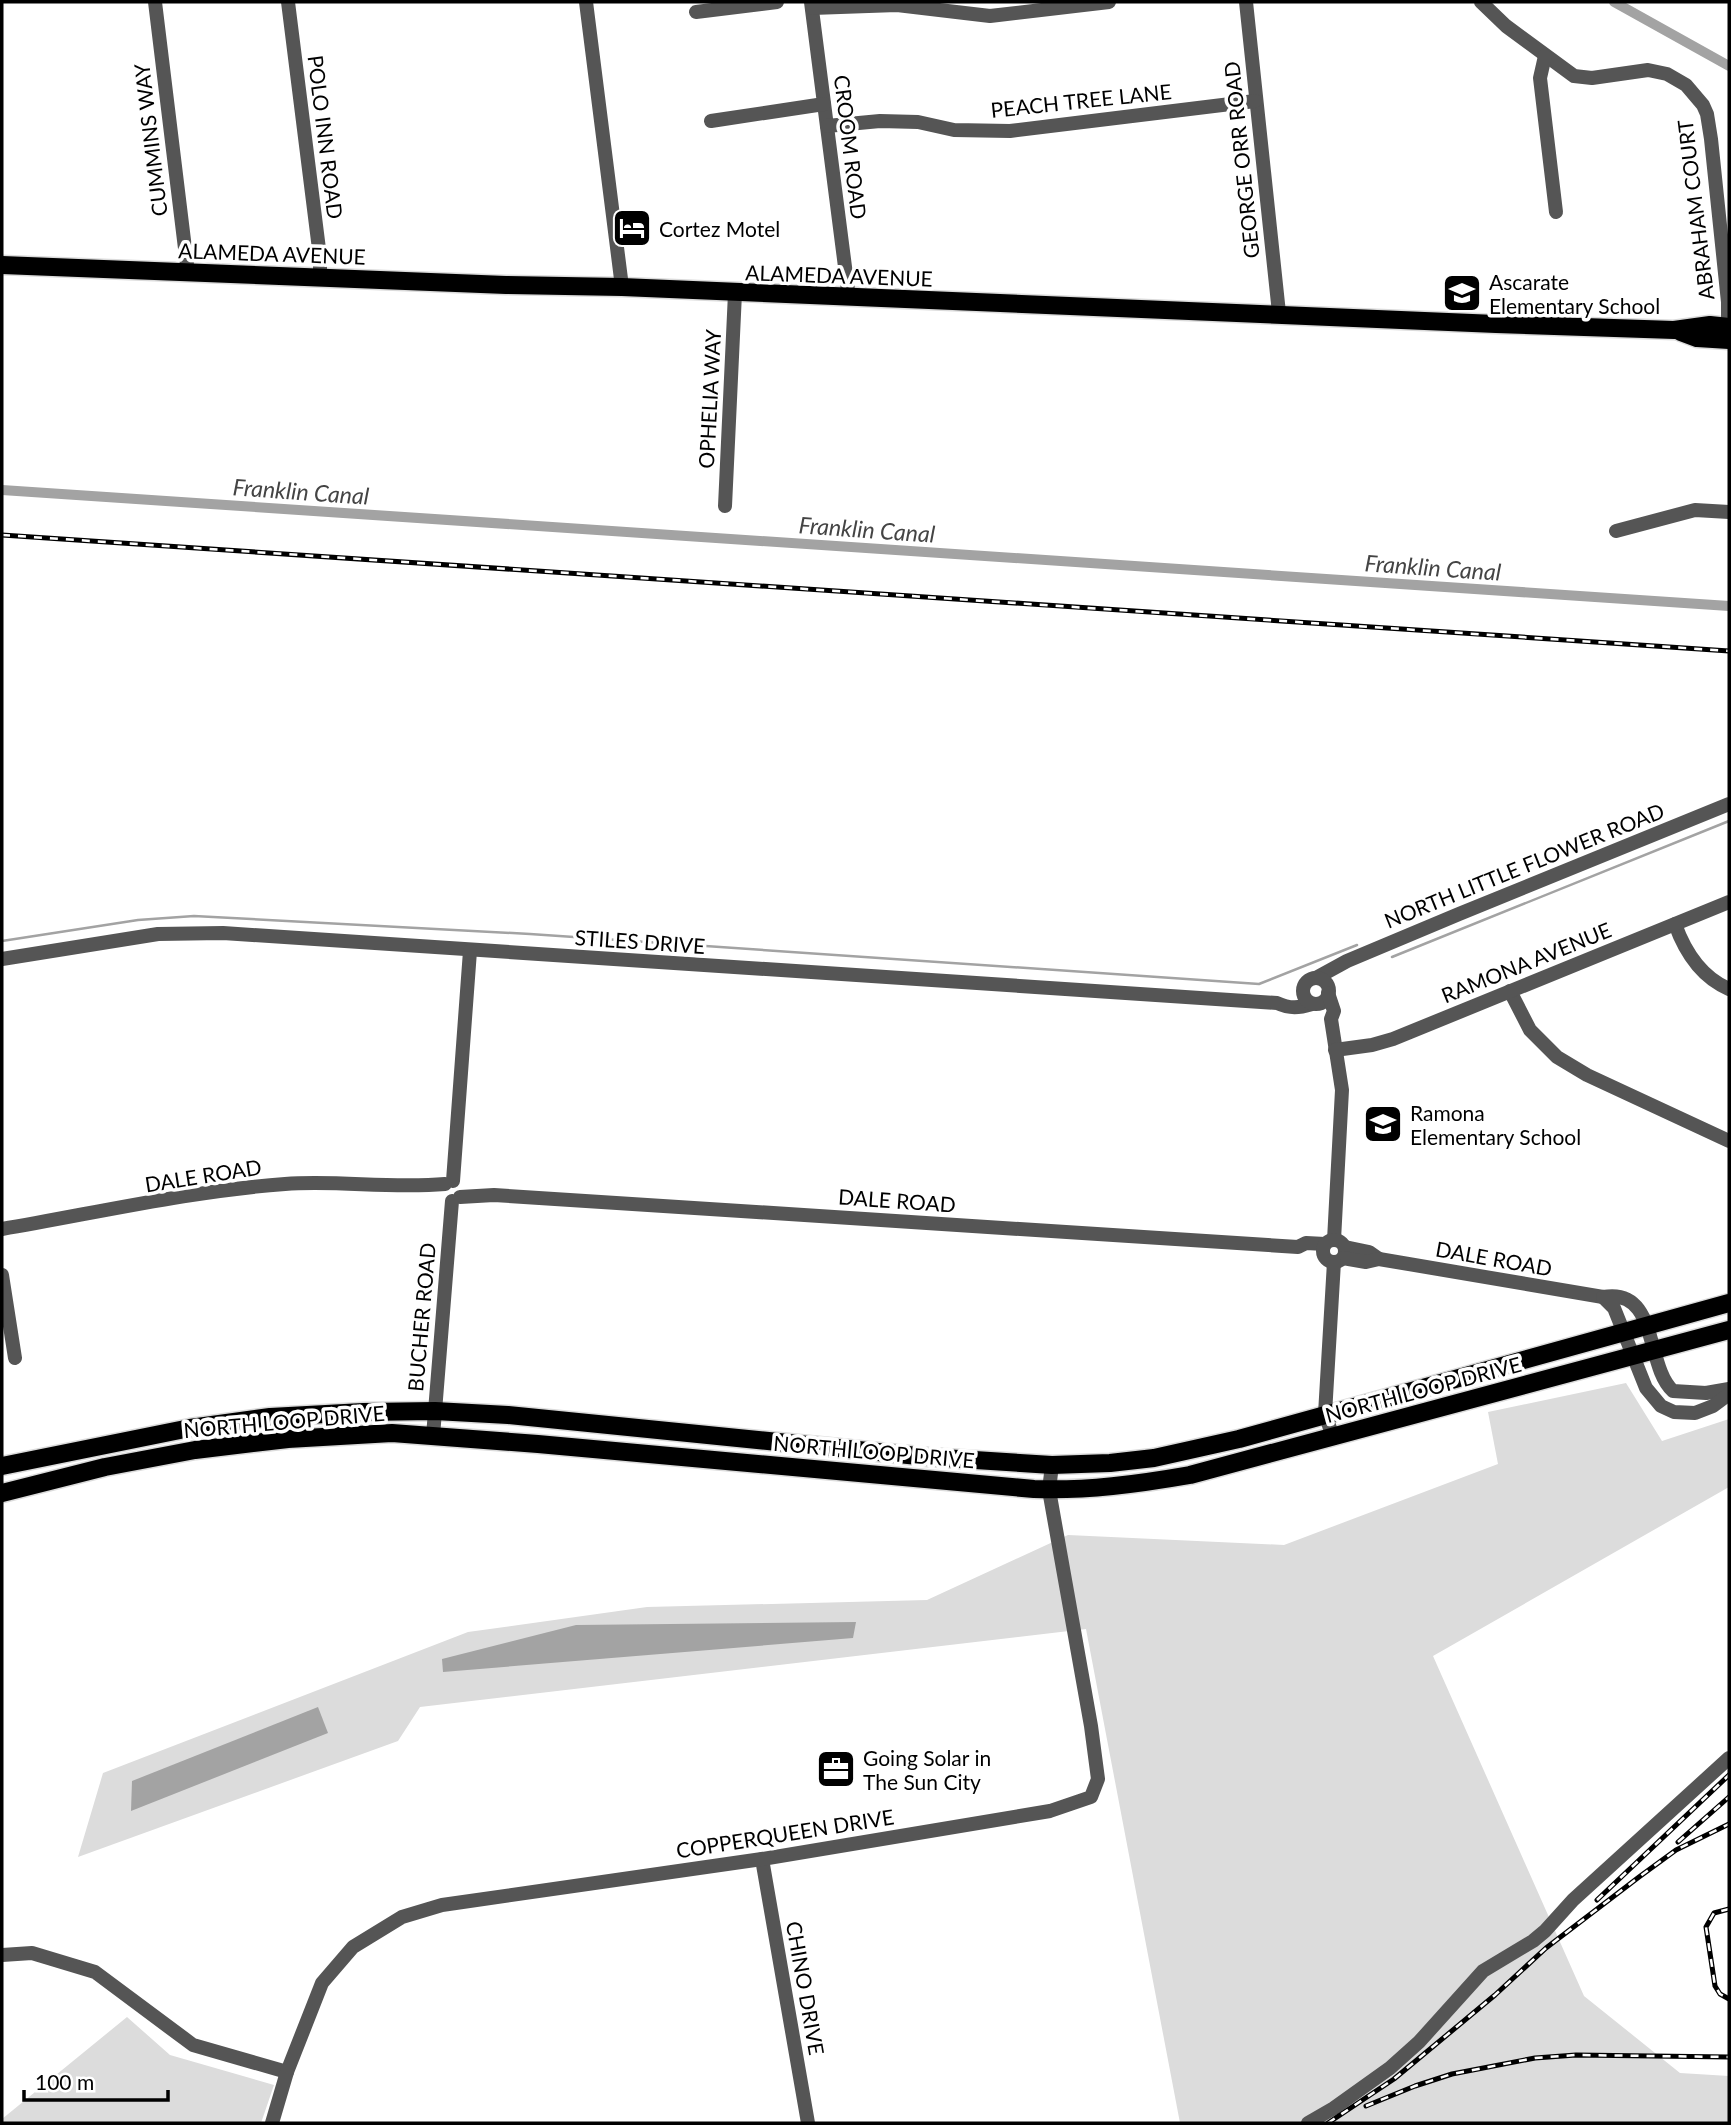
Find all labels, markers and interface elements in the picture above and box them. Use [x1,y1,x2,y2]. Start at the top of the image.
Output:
street label: POLO INN ROAD [304,54,348,220]
street label: GEORGE ORR ROAD [1218,60,1264,260]
street label: CUMMINS WAY [128,61,172,218]
street label: CROOM ROAD [830,73,872,221]
street label: PEACH TREE LANE [989,78,1173,122]
street label: ABRAHAM COURT [1671,118,1718,302]
hotel icon: Cortez Motel [611,207,653,249]
place label: Cortez Motel [659,216,780,241]
street label: ALAMEDA AVENUE [178,237,366,269]
street label: ALAMEDA AVENUE [745,259,933,291]
place label: Ascarate Elementary School [1489,269,1660,318]
school or university icon: Ascarate Elementary School [1441,272,1483,314]
street label: OPHELIA WAY [693,328,725,469]
water label: Franklin Canal [232,472,370,510]
water label: Franklin Canal [798,510,936,548]
water label: Franklin Canal [1364,548,1502,586]
street label: NORTH LITTLE FLOWER ROAD [1380,797,1668,933]
street label: RAMONA AVENUE [1437,917,1615,1007]
street label: STILES DRIVE [574,924,706,958]
place label: Ramona Elementary School [1410,1100,1581,1149]
school or university icon: Ramona Elementary School [1362,1103,1404,1145]
street label: DALE ROAD [143,1153,263,1197]
street label: DALE ROAD [837,1183,957,1217]
street label: DALE ROAD [1434,1235,1554,1281]
street label: BUCHER ROAD [402,1242,440,1392]
street label: NORTH LOOP DRIVE [1322,1351,1524,1427]
street label: NORTH LOOP DRIVE [182,1400,386,1442]
street label: NORTH LOOP DRIVE [772,1430,976,1472]
place label: Going Solar in The Sun City [863,1745,991,1794]
office icon: Going Solar in The Sun City [815,1748,857,1790]
street label: COPPERQUEEN DRIVE [674,1803,896,1863]
street label: CHINO DRIVE [782,1919,830,2057]
scale bar [24,2058,168,2102]
text: 100 m [35,2069,94,2094]

